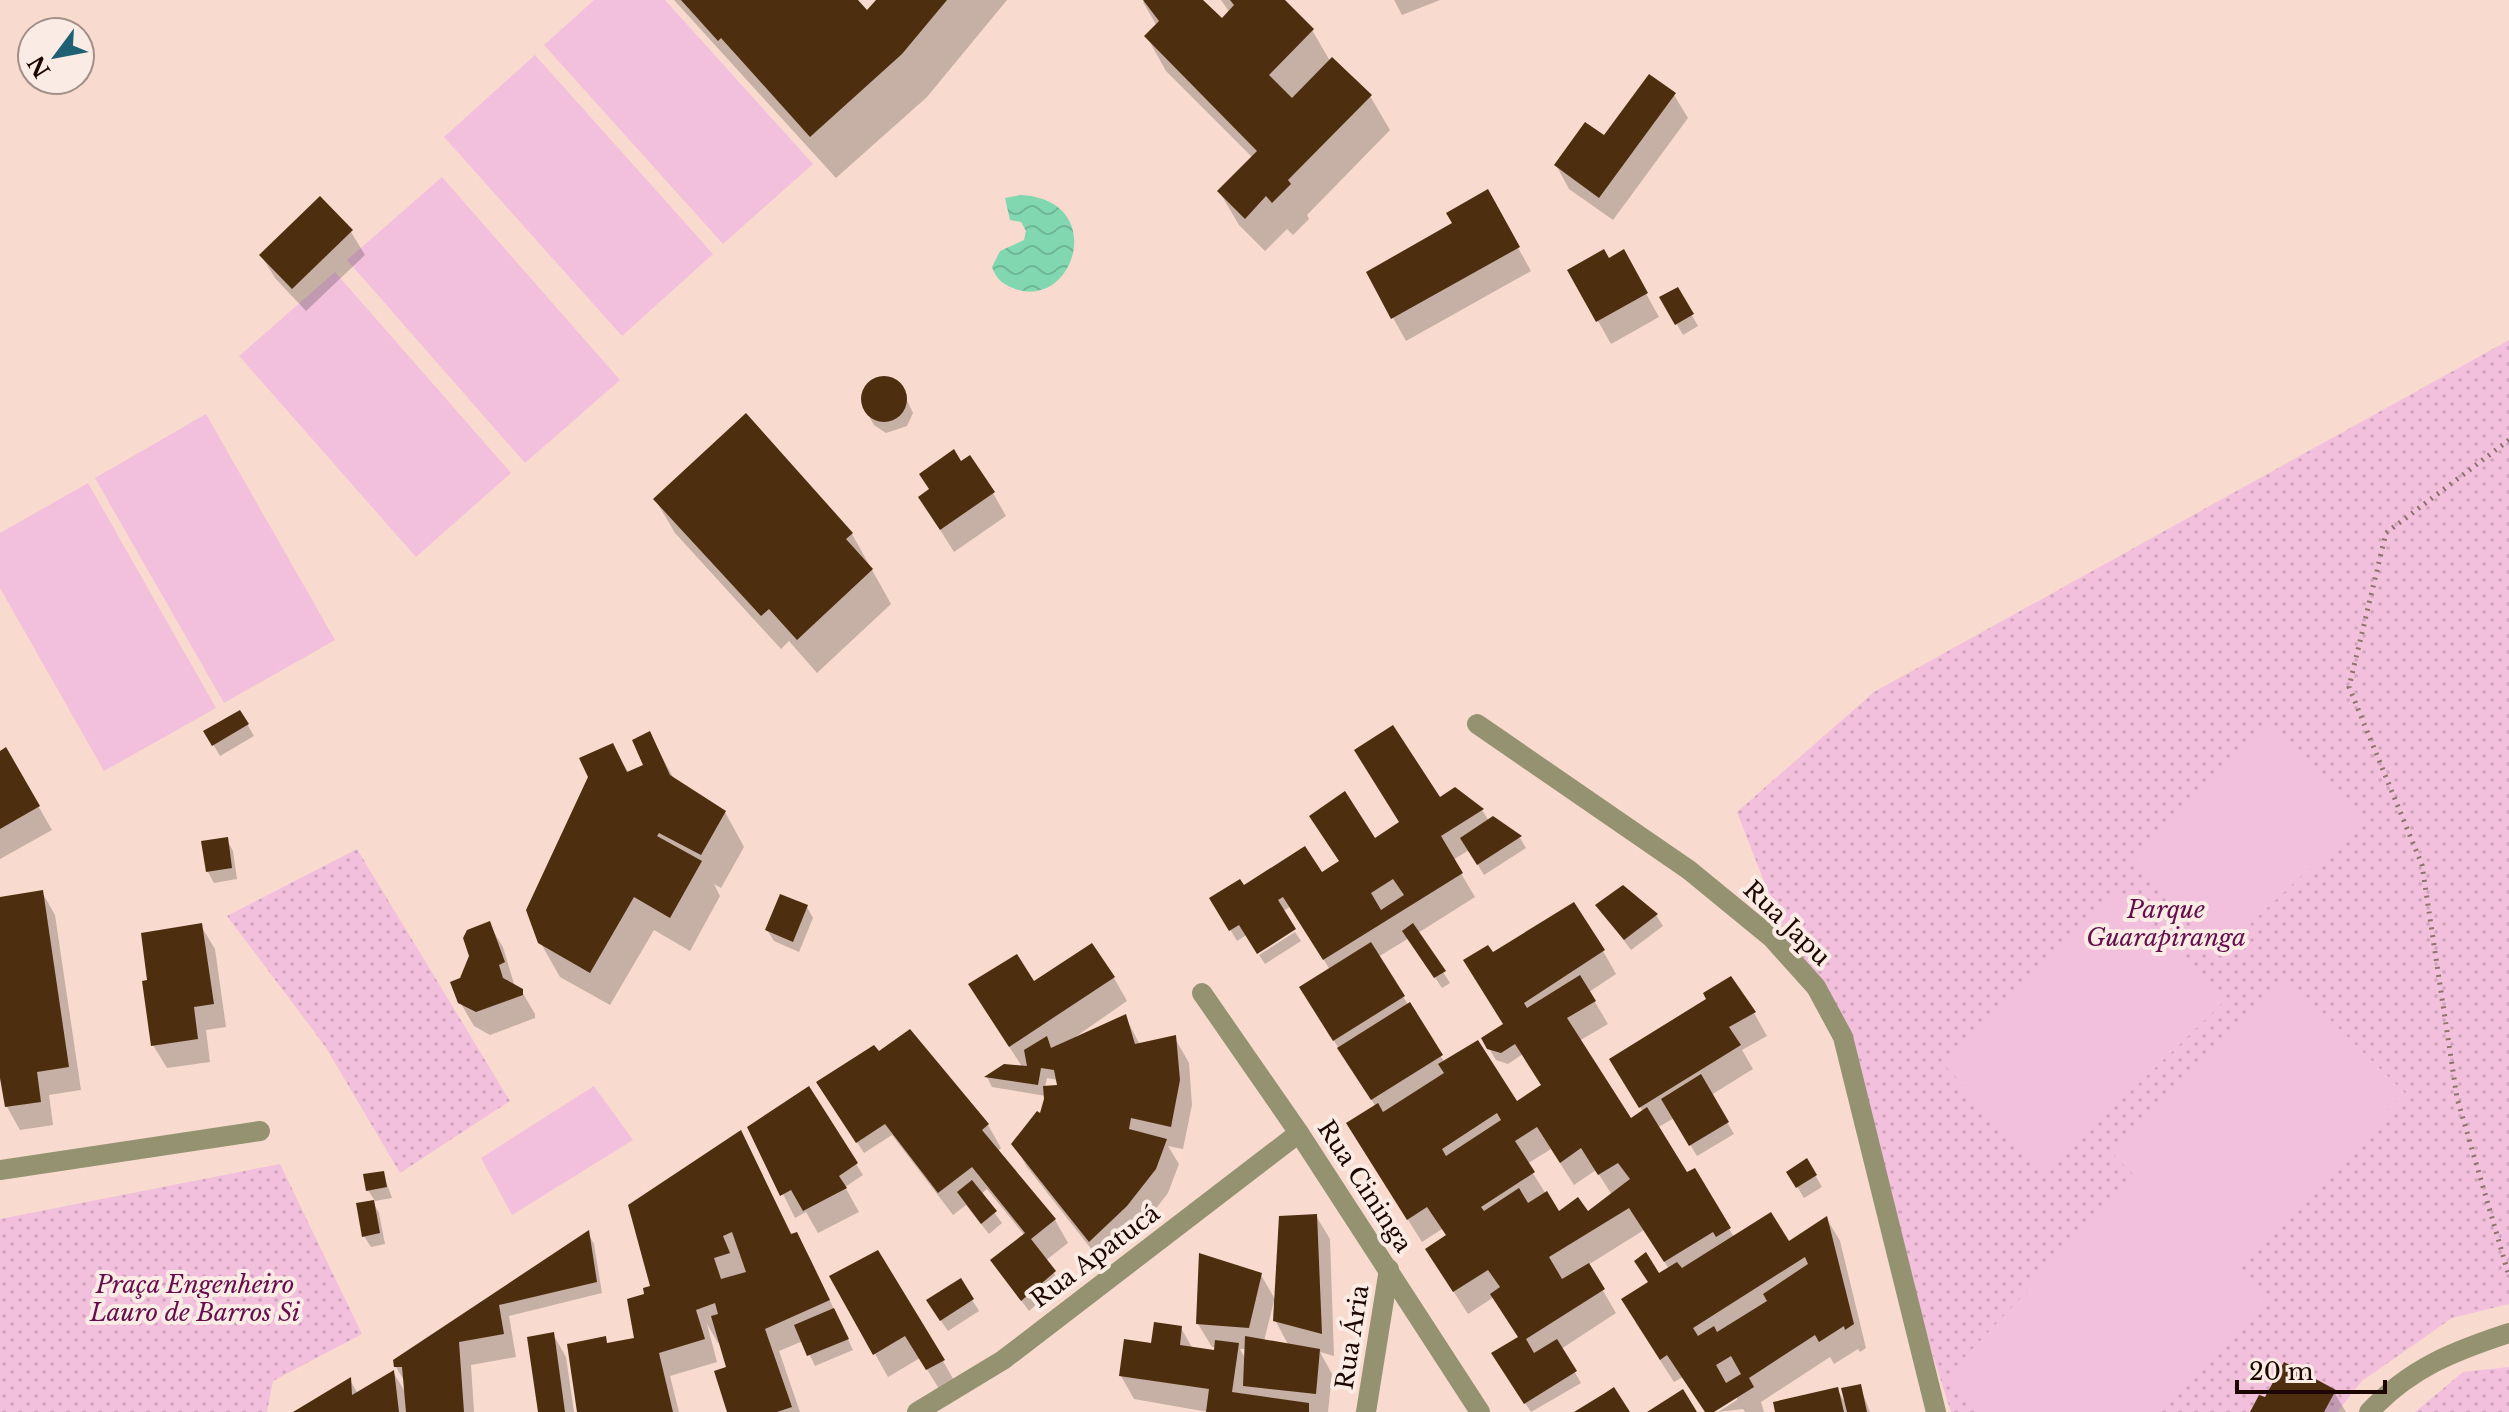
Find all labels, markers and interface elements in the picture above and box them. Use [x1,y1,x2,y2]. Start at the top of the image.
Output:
north arrow [16,16,96,96]
text: N [22,50,56,82]
street label: Rua Japu [1738,875,1836,971]
park label: Parque Guarapiranga [2086,895,2246,952]
street label: Rua Cininga [1312,1115,1419,1258]
street label: Rua Apatucá [1025,1198,1166,1314]
park label: Praça Engenheiro Lauro de Barros Si [89,1270,301,1327]
street label: Rua Ária [1329,1282,1375,1391]
scale bar [2237,1344,2385,1394]
text: 20 m [2249,1357,2314,1386]

